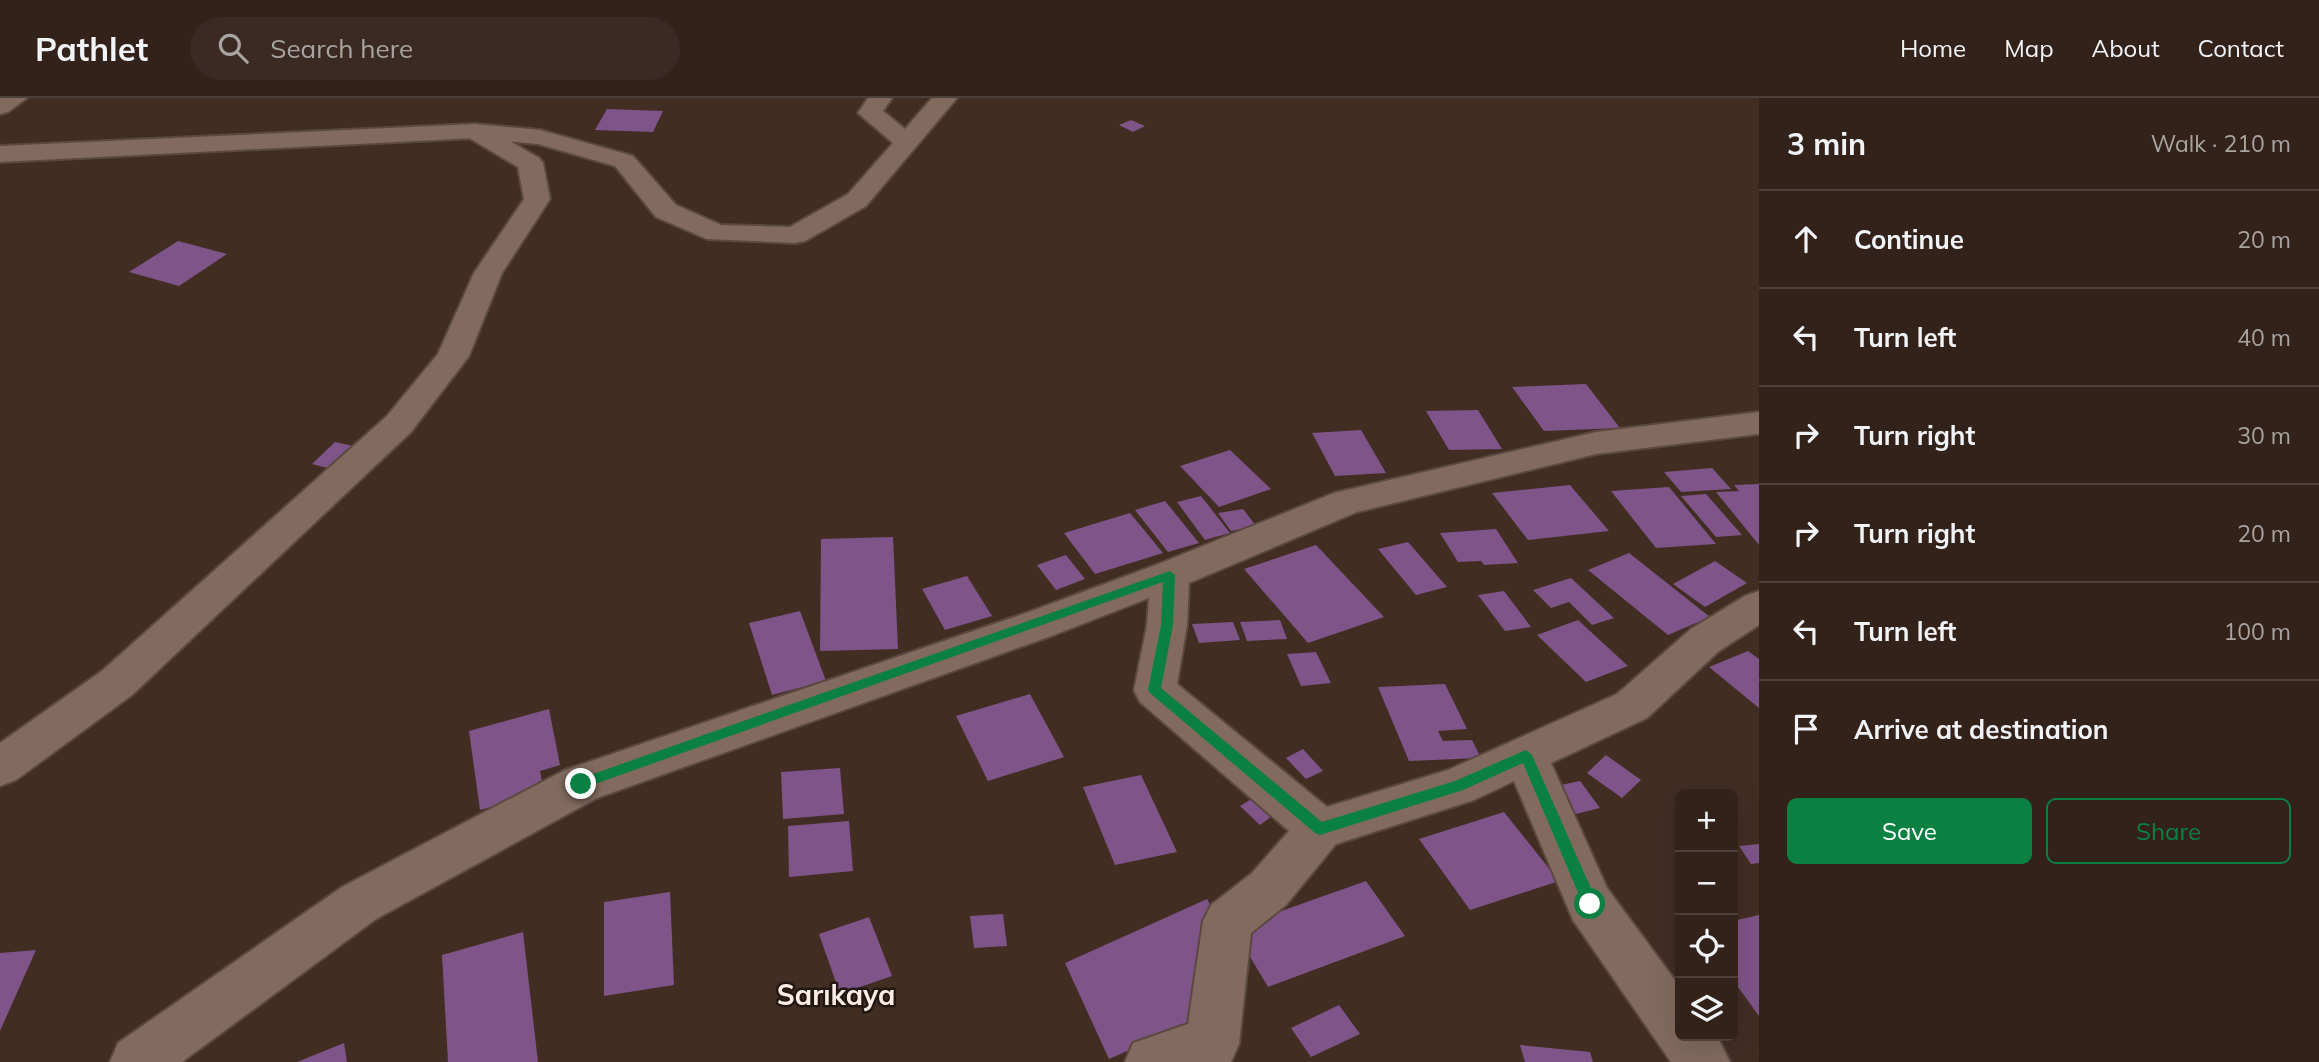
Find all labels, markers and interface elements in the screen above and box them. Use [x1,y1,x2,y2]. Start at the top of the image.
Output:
search box [190,17,680,80]
text: Pathlet [35,28,148,69]
icon: search [214,29,252,67]
text: Search here [270,32,413,65]
text: Home [1900,33,1966,63]
text: Map [2004,33,2054,63]
text: About [2092,33,2160,63]
text: Contact [2198,33,2284,63]
text: 3 min [1787,125,1866,163]
text: Walk · 210 m [2151,129,2291,158]
icon: ahead [1787,220,1825,258]
text: Continue [1854,223,1964,256]
text: 20 m [2237,225,2291,254]
icon: left [1787,318,1825,356]
text: Turn left [1854,321,1956,354]
text: 40 m [2237,323,2291,352]
icon: right [1787,416,1825,454]
text: Turn right [1854,419,1975,452]
text: 30 m [2237,421,2291,450]
icon: right [1787,514,1825,552]
text: Turn right [1854,517,1975,550]
text: 20 m [2237,519,2291,548]
icon: left [1787,612,1825,650]
text: Turn left [1854,615,1956,648]
text: 100 m [2223,617,2291,646]
icon: arrive [1787,710,1825,748]
text: Arrive at destination [1854,713,2109,746]
route end [565,768,596,799]
map controls [1675,789,1738,1041]
button: + [1675,789,1738,852]
button: Save [1787,798,2032,864]
button: Share [2046,798,2291,864]
button: − [1675,852,1738,915]
route start [1574,888,1605,919]
button: locate [1675,915,1738,978]
district label: Sarıkaya [777,977,895,1012]
button: layers [1675,978,1738,1041]

